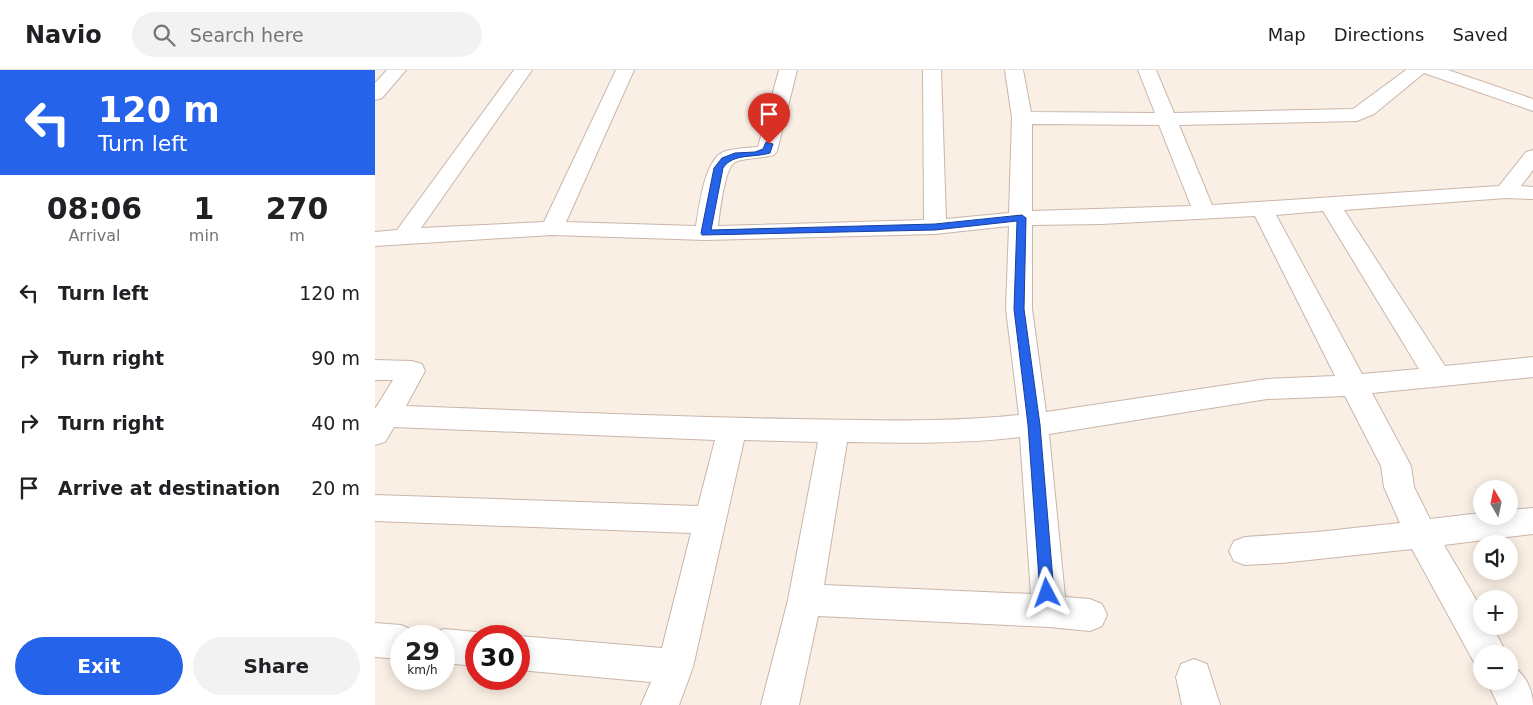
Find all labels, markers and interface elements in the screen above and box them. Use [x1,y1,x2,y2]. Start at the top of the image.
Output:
search box [132,12,482,57]
text: Navio [25,21,102,49]
icon: search [150,21,178,49]
text: Search here [190,24,304,46]
text: Map [1268,24,1306,45]
text: Directions [1334,24,1424,45]
text: Saved [1452,24,1508,45]
icon: left [15,90,80,155]
text: 120 m [98,90,220,130]
pin [748,93,790,144]
icon: arrive [755,100,783,128]
text: Turn left [98,131,187,156]
text: 08:06 [47,191,142,226]
text: 1 [193,191,214,226]
text: 270 [266,191,328,226]
text: Arrival [68,226,120,245]
text: min [189,226,219,245]
text: m [289,226,305,245]
icon: left [15,279,43,307]
text: Turn left [58,282,149,304]
text: 120 m [299,282,360,304]
icon: right [15,344,43,372]
text: Turn right [58,347,164,369]
text: 90 m [311,347,360,369]
icon: right [15,409,43,437]
text: Turn right [58,412,164,434]
text: 40 m [311,412,360,434]
icon: arrive [15,474,43,502]
text: Arrive at destination [58,477,280,499]
text: 20 m [311,477,360,499]
north arrow [1473,480,1517,525]
map controls [1473,480,1518,690]
button: sound [1473,535,1518,580]
position arrow [1020,566,1072,618]
button: + [1473,590,1518,635]
speed limit sign: 30 [465,625,530,690]
button: Exit [15,637,183,695]
button: Share [193,637,360,695]
text: 29 [405,637,440,666]
button: − [1473,645,1518,690]
text: km/h [407,663,438,677]

